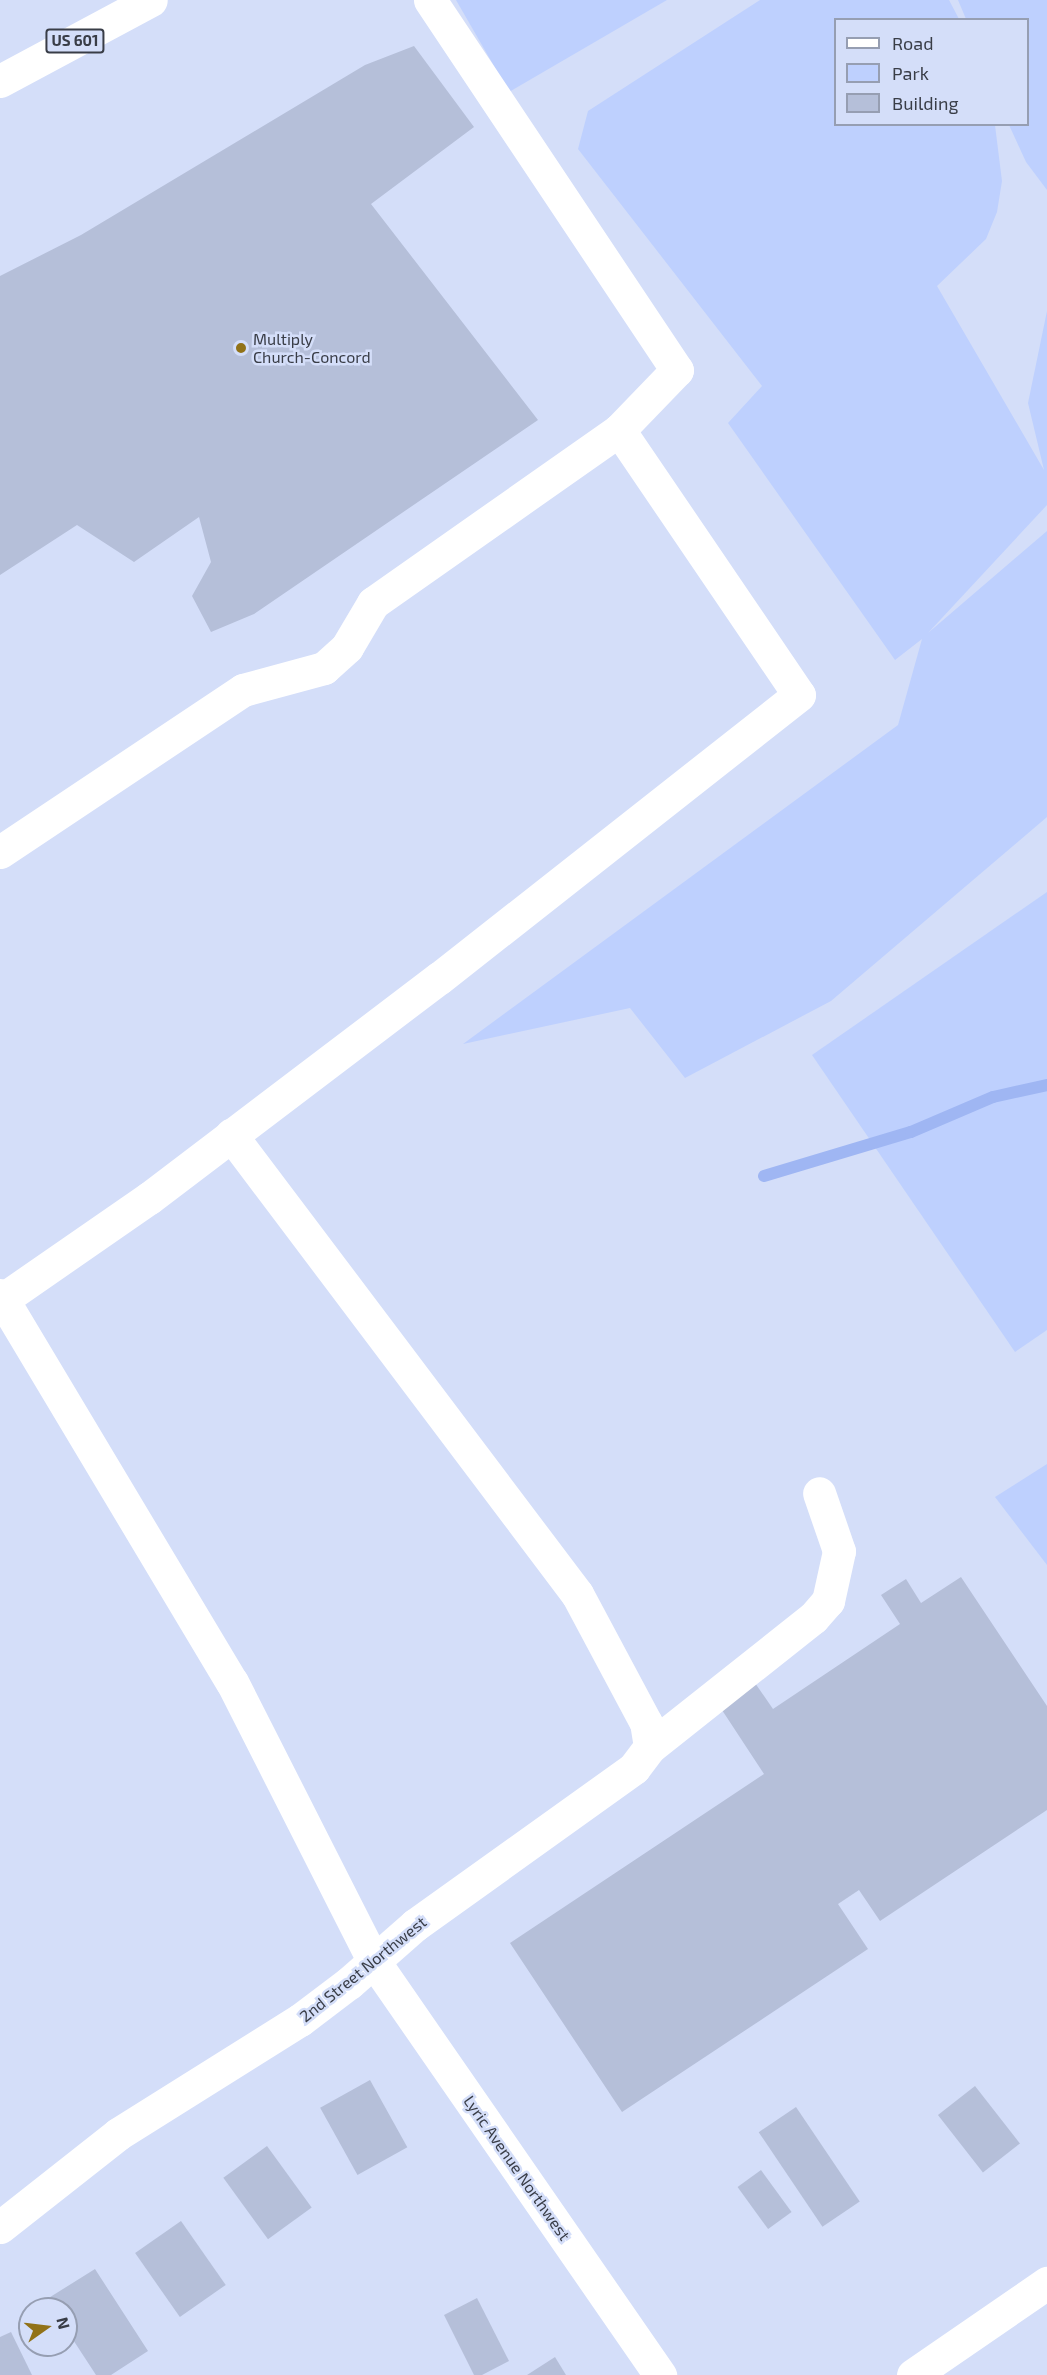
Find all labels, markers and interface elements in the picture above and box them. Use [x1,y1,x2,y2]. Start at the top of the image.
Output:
legend [834,18,1029,126]
road number: US 601 [45,29,105,53]
text: Road [892,32,933,54]
text: Park [892,62,929,84]
text: Building [892,92,959,114]
place label: Multiply Church-Concord [253,329,371,367]
marker: Multiply Church-Concord [234,341,248,355]
street label: 2nd Street Northwest [296,1912,430,2026]
street label: Lyric Avenue Northwest [460,2092,574,2244]
north arrow [18,2297,78,2357]
text: N [53,2315,75,2331]

